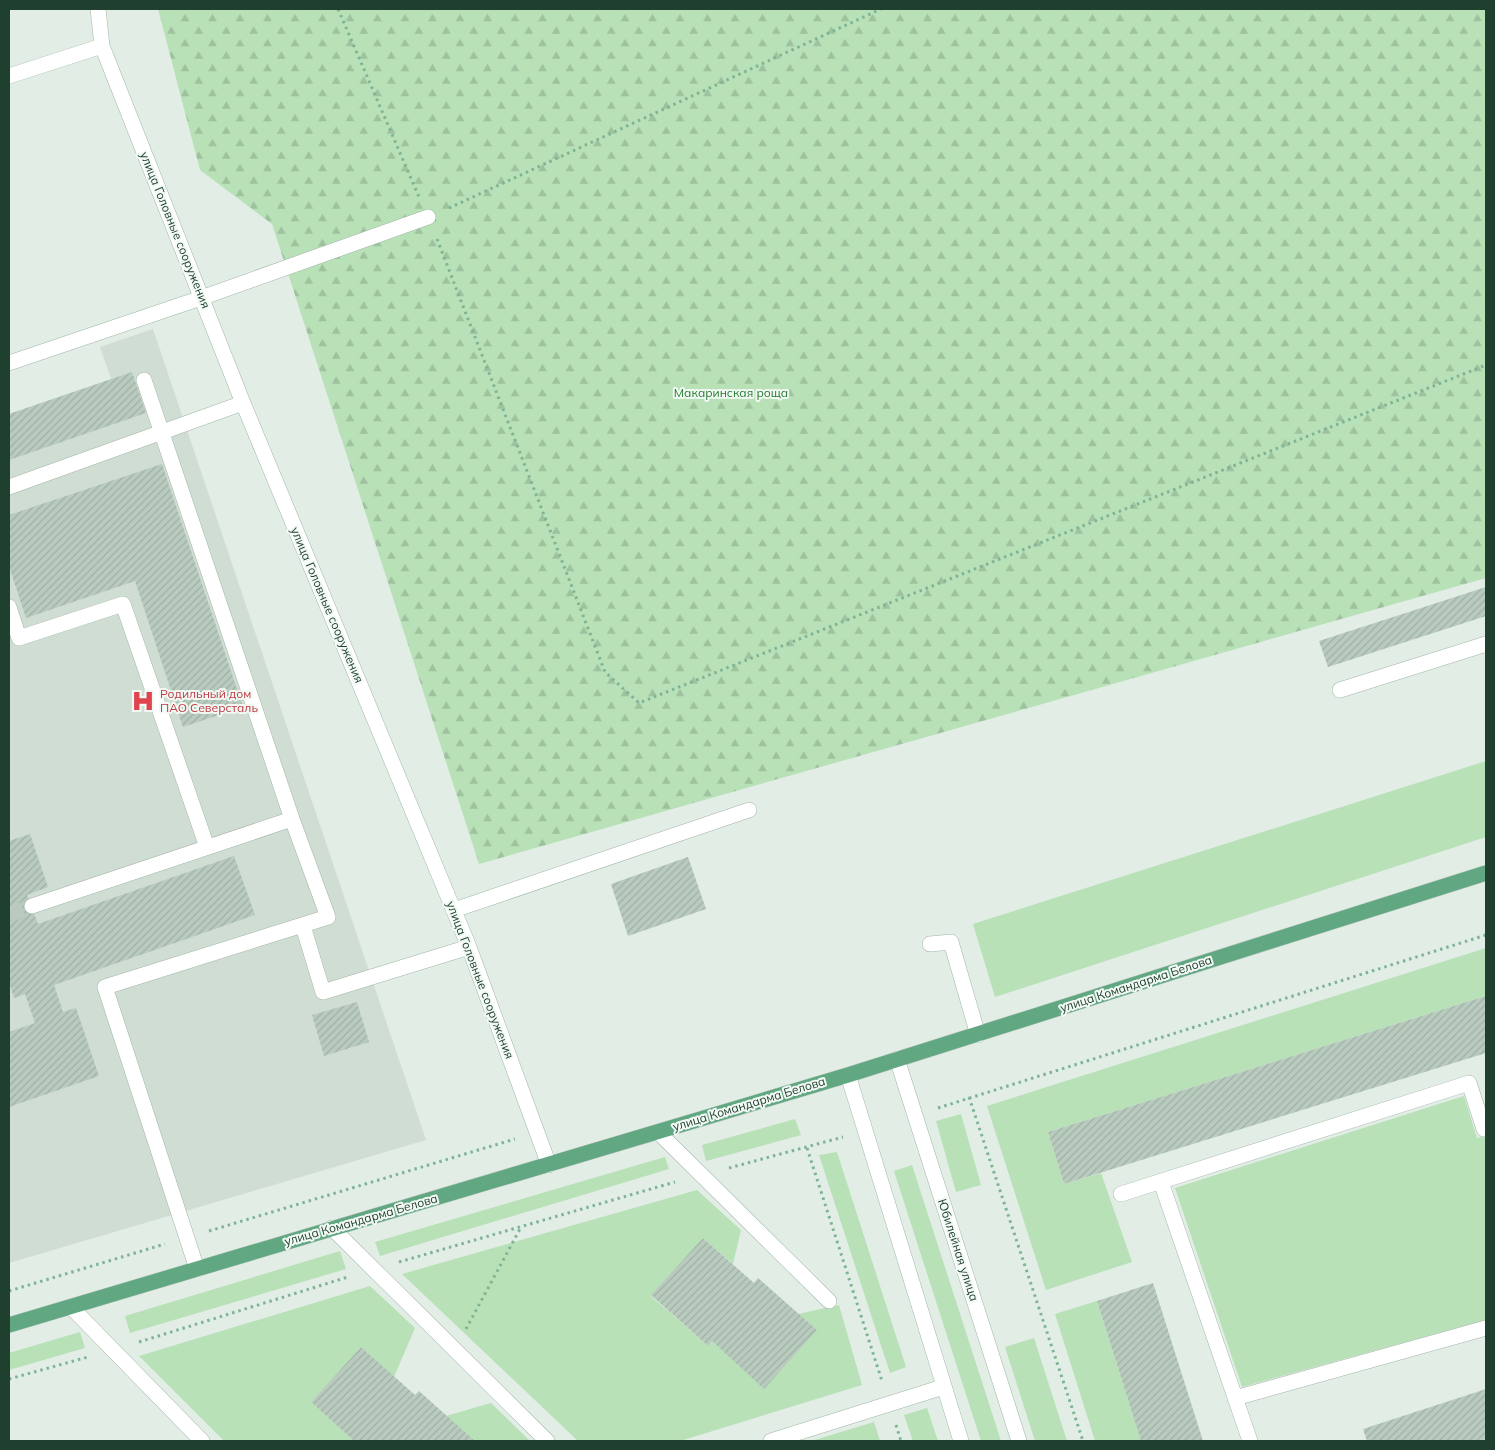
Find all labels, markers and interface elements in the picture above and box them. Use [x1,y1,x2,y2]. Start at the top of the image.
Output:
street label: улица Головные сооружения [137,149,214,310]
park label: Макаринская роща [674,385,788,400]
street label: улица Головные сооружения [288,525,367,685]
place label: Родильный дом ПАО Северсталь [160,686,258,715]
hospital icon: Родильный дом ПАО Северсталь [130,688,156,714]
street label: улица Головные сооружения [443,899,518,1061]
street label: улица Командарма Белова [1058,952,1214,1015]
street label: улица Командарма Белова [671,1073,827,1134]
street label: улица Командарма Белова [283,1190,439,1249]
street label: Юбилейная улица [935,1197,982,1303]

